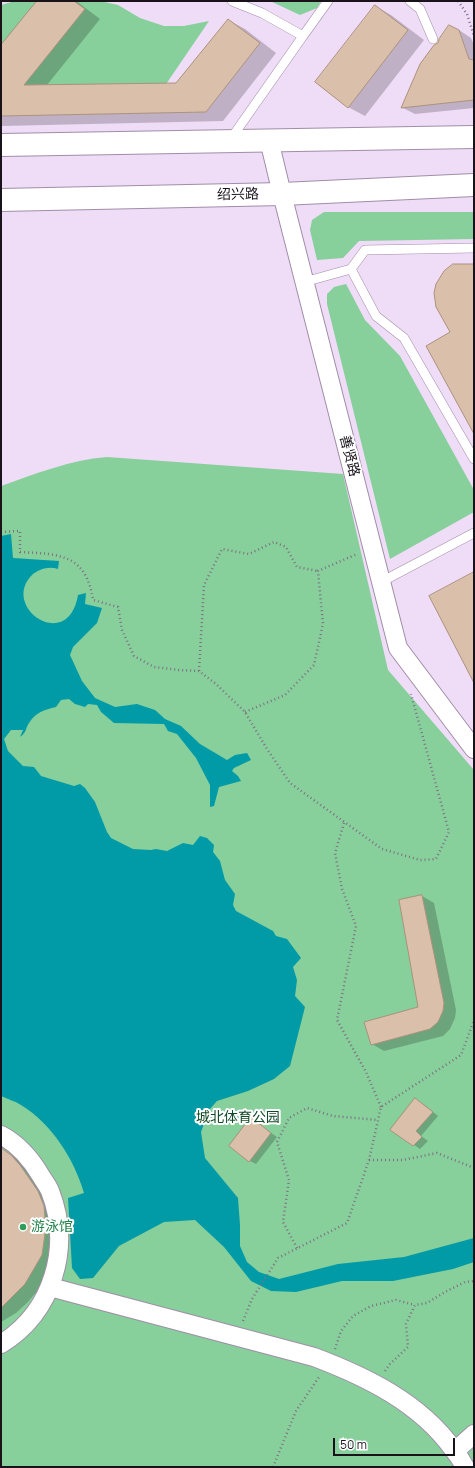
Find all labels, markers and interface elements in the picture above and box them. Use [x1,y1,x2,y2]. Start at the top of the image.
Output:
street label: 绍兴路 [217,186,259,204]
street label: 善贤路 [336,434,362,478]
park label: 城北体育公园 [196,1110,280,1126]
place label: 游泳馆 [31,1219,73,1235]
marker: 游泳馆 [18,1222,28,1232]
scale bar [335,1430,457,1456]
text: 50 m [340,1436,367,1453]

